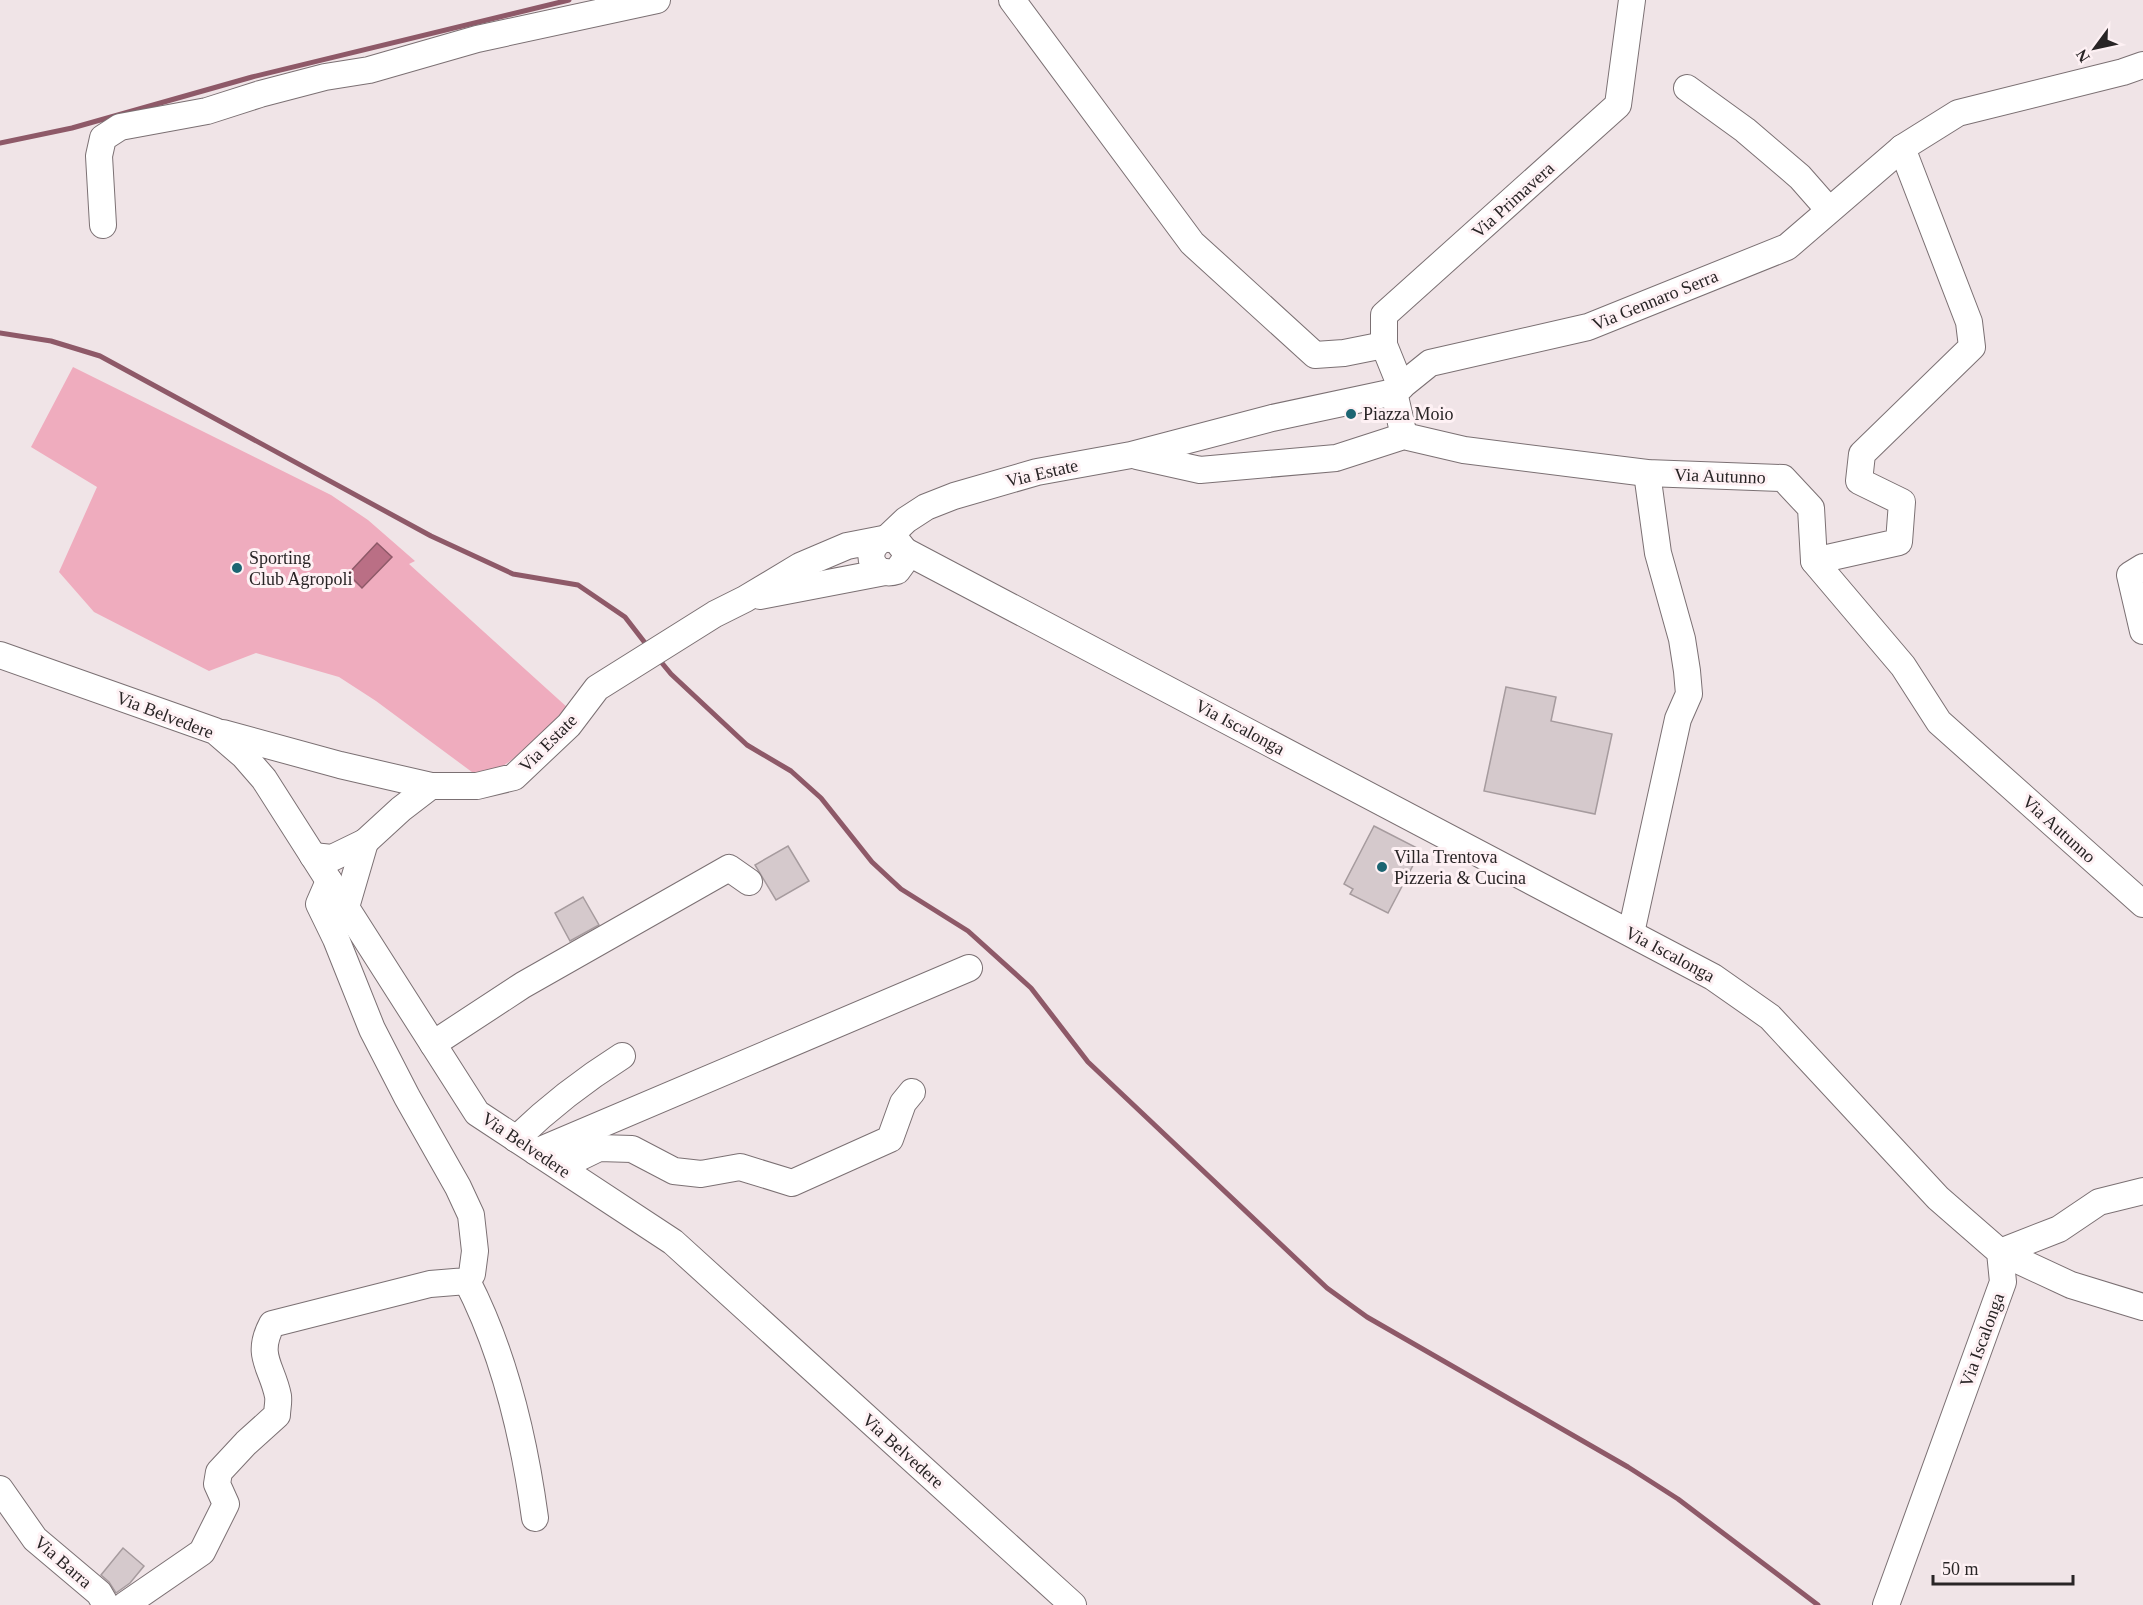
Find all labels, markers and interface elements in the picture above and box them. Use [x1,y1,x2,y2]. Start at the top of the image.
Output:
north arrow [2065,18,2125,78]
text: N [2072,46,2093,65]
street label: Via Primavera [1468,158,1558,242]
street label: Via Gennaro Serra [1589,266,1721,334]
place label: Piazza Moio [1363,404,1453,424]
marker: Piazza Moio [1344,407,1358,421]
street label: Via Estate [1004,455,1080,491]
street label: Via Autunno [1674,464,1766,488]
place label: Sporting Club Agropoli [249,548,353,589]
marker: Sporting Club Agropoli [230,561,244,575]
street label: Via Belvedere [114,687,216,743]
street label: Via Iscalonga [1192,695,1288,759]
street label: Via Estate [515,710,581,776]
street label: Via Autunno [2018,791,2100,867]
place label: Villa Trentova Pizzeria & Cucina [1394,847,1526,888]
marker: Villa Trentova Pizzeria & Cucina [1375,860,1389,874]
street label: Via Iscalonga [1622,922,1718,986]
street label: Via Belvedere [478,1108,574,1182]
street label: Via Iscalonga [1956,1290,2008,1390]
street label: Via Belvedere [858,1409,948,1493]
street label: Via Barra [30,1532,96,1592]
scale bar [1933,1548,2072,1586]
text: 50 m [1942,1559,1979,1579]

